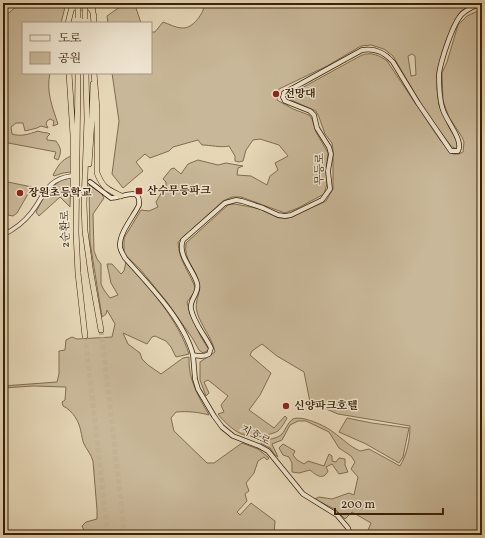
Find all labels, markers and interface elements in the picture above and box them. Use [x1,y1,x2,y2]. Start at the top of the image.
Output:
legend [22,22,152,74]
text: 도로 [58,31,82,47]
text: 공원 [58,51,81,67]
place label: 전망대 [284,87,316,102]
marker: 전망대 [271,89,281,99]
street label: 무등로 [313,153,328,185]
place label: 산수무등파크 [147,184,211,199]
place label: 장원초등학교 [28,186,92,201]
marker: 산수무등파크 [134,186,144,196]
marker: 장원초등학교 [15,188,25,198]
street label: 2순환로 [58,210,74,248]
place label: 신양파크호텔 [294,399,358,414]
marker: 신양파크호텔 [281,401,291,411]
street label: 지호로 [237,422,273,450]
scale bar [335,490,443,516]
text: 200 m [341,497,375,513]

